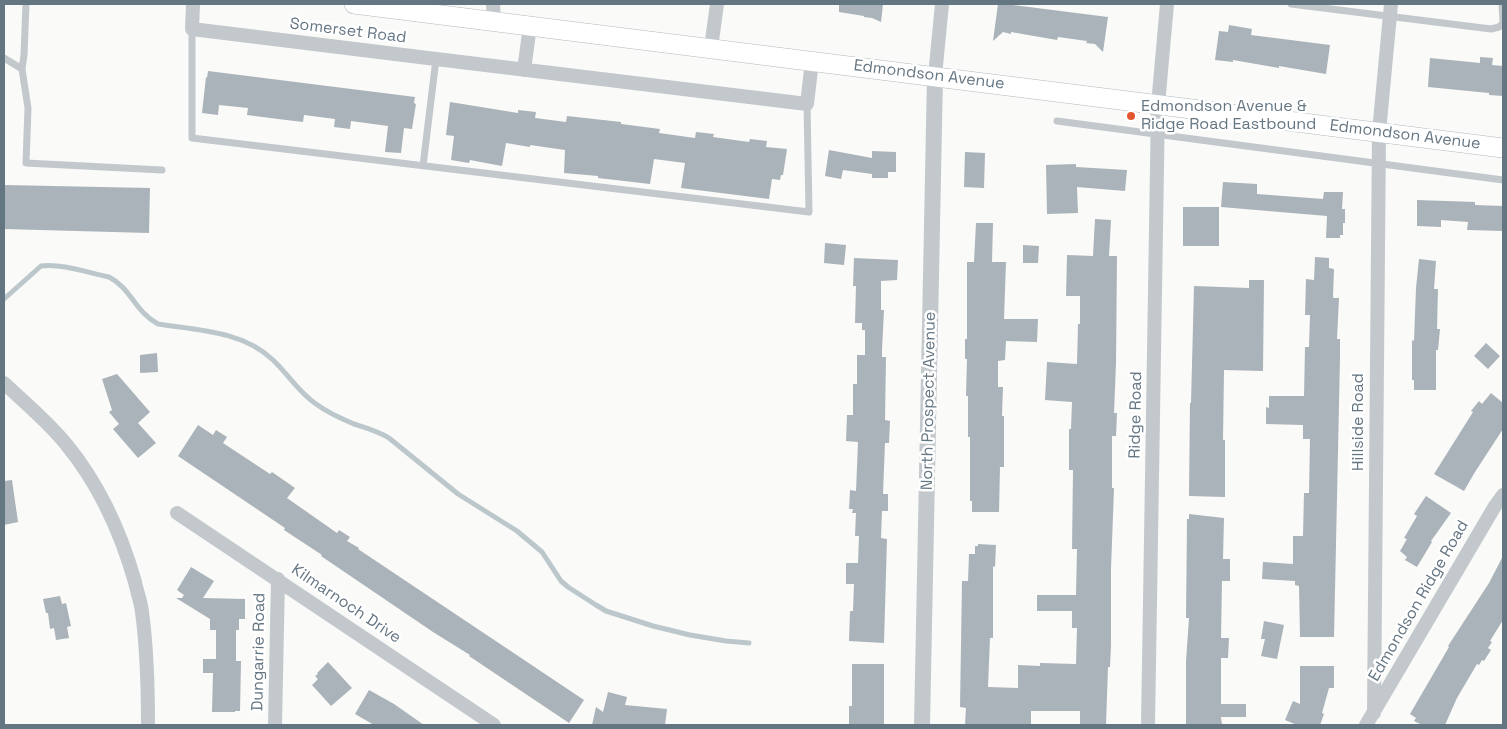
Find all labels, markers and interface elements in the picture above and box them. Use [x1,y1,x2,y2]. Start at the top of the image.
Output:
street label: Somerset Road [289,14,407,48]
street label: Edmondson Avenue [852,56,1006,94]
place label: Edmondson Avenue & Ridge Road Eastbound [1141,97,1316,135]
marker: Edmondson Avenue & Ridge Road Eastbound [1125,110,1137,122]
street label: Edmondson Avenue [1328,116,1482,154]
street label: North Prospect Avenue [918,312,940,490]
street label: Ridge Road [1126,371,1146,459]
street label: Hillside Road [1349,373,1369,471]
street label: Edmondson Ridge Road [1365,517,1473,685]
street label: Kilmarnoch Drive [288,560,404,648]
street label: Dungarrie Road [248,593,270,711]

